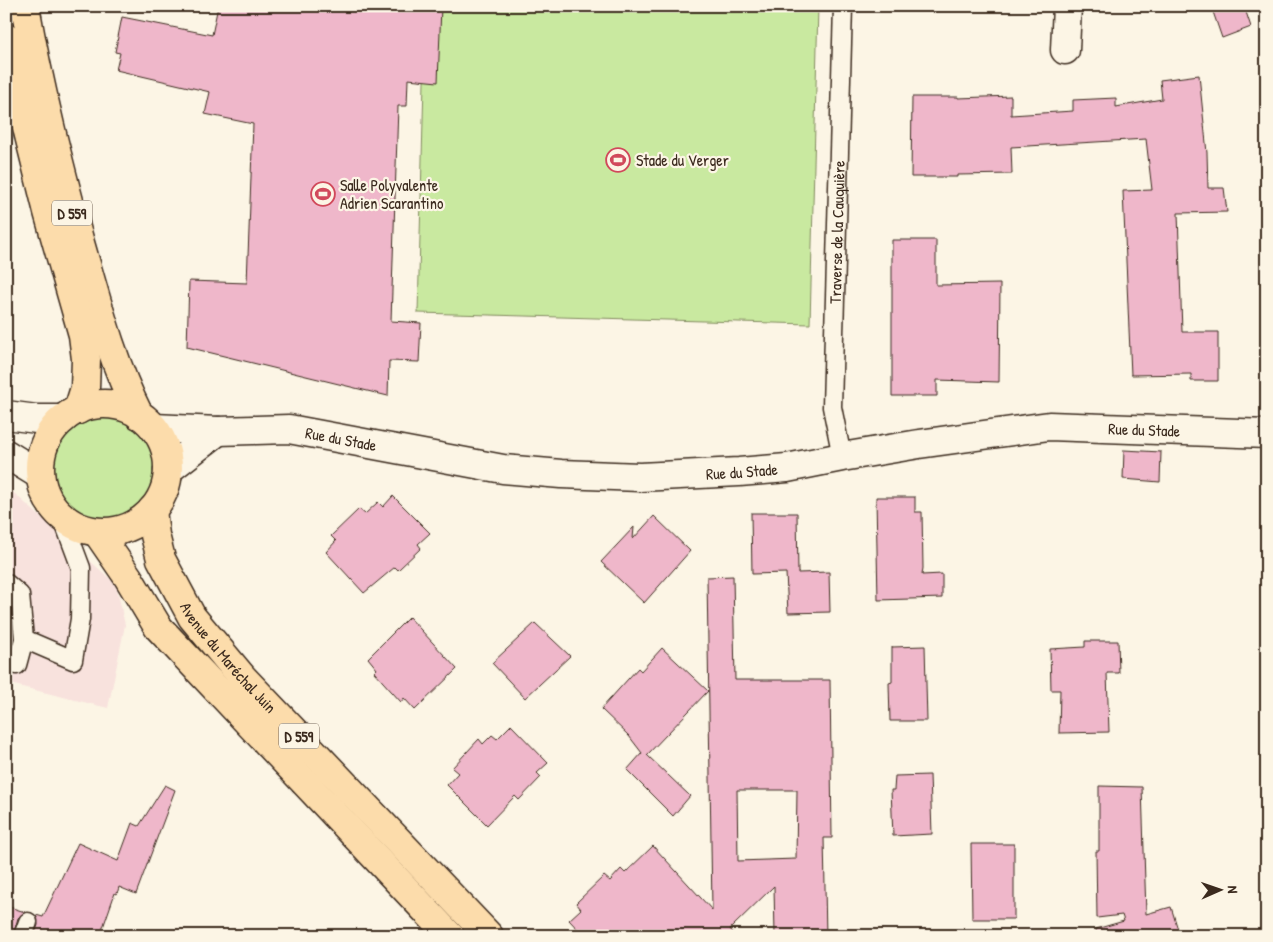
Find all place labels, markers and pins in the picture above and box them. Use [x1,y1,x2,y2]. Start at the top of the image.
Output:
sports icon: Stade du Verger [605,147,631,173]
place label: Stade du Verger [636,149,729,171]
place label: Salle Polyvalente Adrien Scarantino [340,174,444,214]
sports icon: Salle Polyvalente Adrien Scarantino [310,181,336,207]

